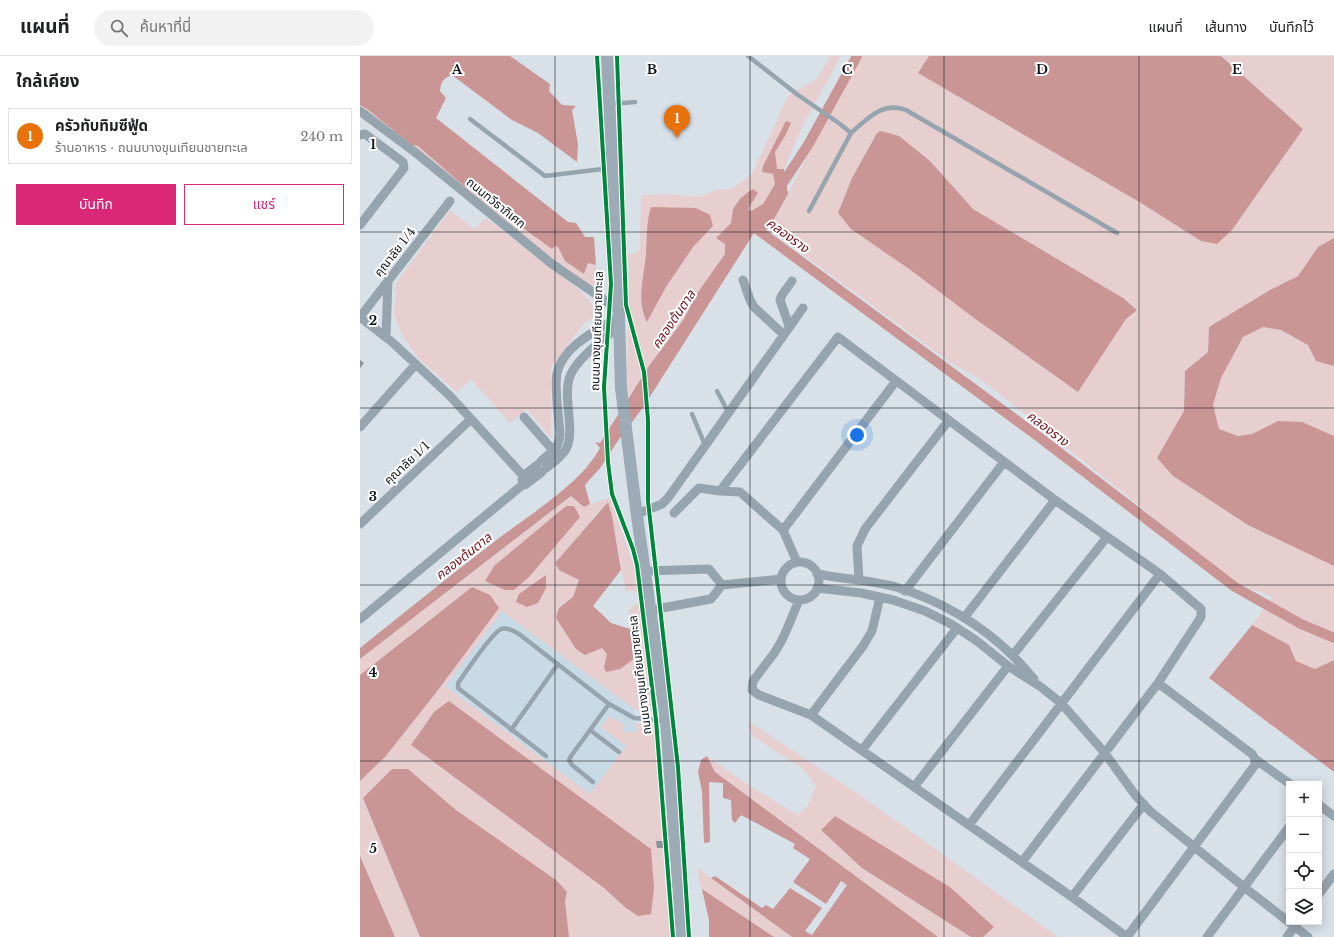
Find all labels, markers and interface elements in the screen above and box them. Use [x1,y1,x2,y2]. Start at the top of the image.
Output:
search box [94,10,374,46]
text: แผนที่ [20,15,70,38]
icon: search [108,17,130,39]
text: ค้นหาที่นี่ [140,17,191,36]
text: แผนที่ [1149,18,1183,36]
text: เส้นทาง [1205,18,1247,36]
text: บันทึกไว้ [1269,18,1314,36]
text: A [451,61,463,78]
text: B [647,61,657,78]
text: C [842,61,853,78]
text: D [1036,61,1048,78]
text: E [1232,61,1242,78]
text: ใกล้เคียง [16,71,79,92]
pin: 1 [664,105,690,138]
text: ครัวทับทิมซีฟู้ด [55,116,148,135]
text: 1 [27,128,33,145]
text: 240 m [300,128,343,145]
text: 1 [370,136,376,153]
text: ร้านอาหาร · ถนนบางขุนเทียนชายทะเล [55,139,248,156]
street label: ถนนทวีธาภิเศก [464,174,529,231]
button: บันทึก [16,184,176,225]
button: แชร์ [184,184,344,225]
water label: คลองราง [763,214,813,257]
street label: คุณาลัย 1/4 [371,224,418,279]
street label: ถนนบางขุนเทียนชายทะเล [587,271,606,391]
water label: คลองต้นตาล [648,286,700,352]
text: 2 [369,312,377,329]
water label: คลองราง [1023,407,1073,450]
your location [847,425,867,445]
street label: คุณาลัย 1/1 [381,438,433,487]
text: 3 [369,488,377,505]
water label: คลองต้นตาล [432,529,495,584]
street label: ถนนบางขุนเทียนชายทะเล [625,615,654,736]
text: 4 [369,664,378,681]
map controls [1286,781,1322,925]
button: + [1286,781,1322,817]
button: − [1286,817,1322,853]
text: 5 [369,840,377,857]
button: locate [1286,853,1322,889]
button: layers [1286,889,1322,925]

